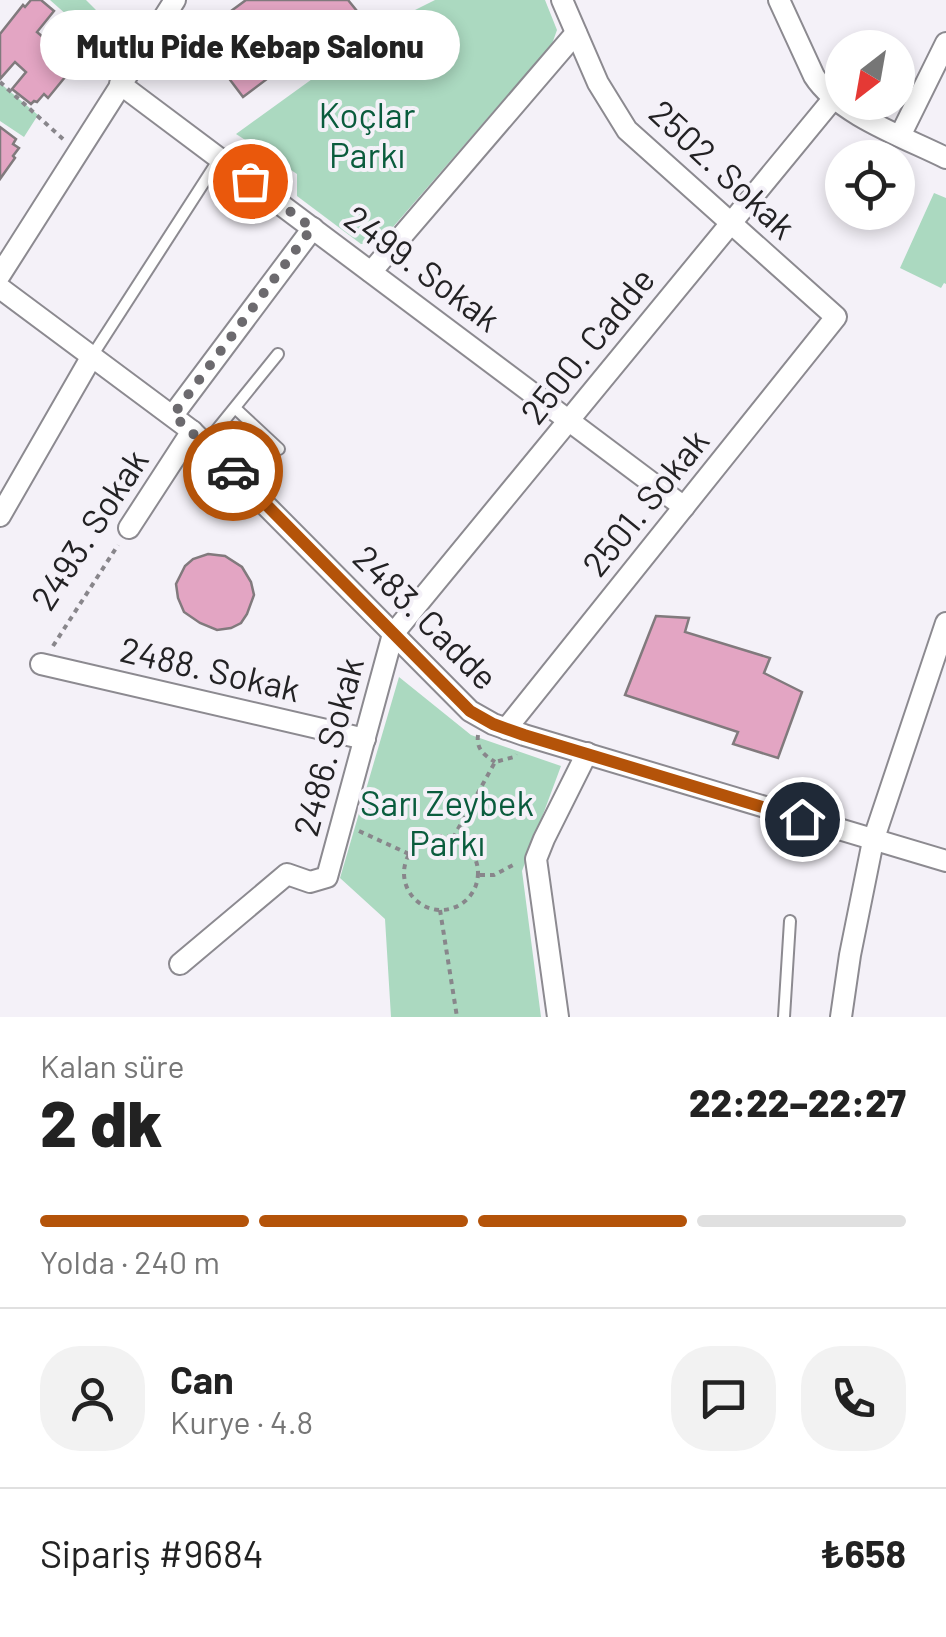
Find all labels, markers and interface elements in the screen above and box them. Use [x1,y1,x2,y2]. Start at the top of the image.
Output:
callout: Mutlu Pide Kebap Salonu [40,11,460,81]
text: Mutlu Pide Kebap Salonu [76,26,424,64]
north arrow [825,30,915,120]
map controls [825,30,915,230]
street label: 2502. Sokak [642,90,805,247]
park label: Koçlar Parkı [319,93,416,175]
pin [208,139,293,224]
button: locate [825,140,915,230]
icon: bag [223,154,278,209]
street label: 2499. Sokak [337,195,509,339]
street label: 2500. Cadde [511,258,662,431]
street label: 2501. Sokak [573,420,716,584]
courier [183,421,283,521]
street label: 2493. Sokak [21,441,156,617]
icon: car [206,444,261,499]
street label: 2483. Cadde [346,536,507,697]
street label: 2488. Sokak [116,627,305,709]
street label: 2486. Sokak [283,653,371,840]
pin [760,777,845,862]
park label: Sarı Zeybek Parkı [360,781,534,863]
icon: home [775,792,830,847]
text: Kalan süre [40,1046,184,1084]
text: 22:22–22:27 [689,1079,906,1125]
text: 2 dk [40,1082,163,1160]
text: Yolda · 240 m [40,1242,220,1280]
button: person [40,1346,145,1451]
button: chat [671,1346,776,1451]
button: phone [801,1346,906,1451]
text: Can [170,1356,234,1402]
text: Kurye · 4.8 [170,1402,313,1440]
text: Sipariş #9684 [40,1530,264,1576]
text: ₺658 [820,1530,906,1576]

